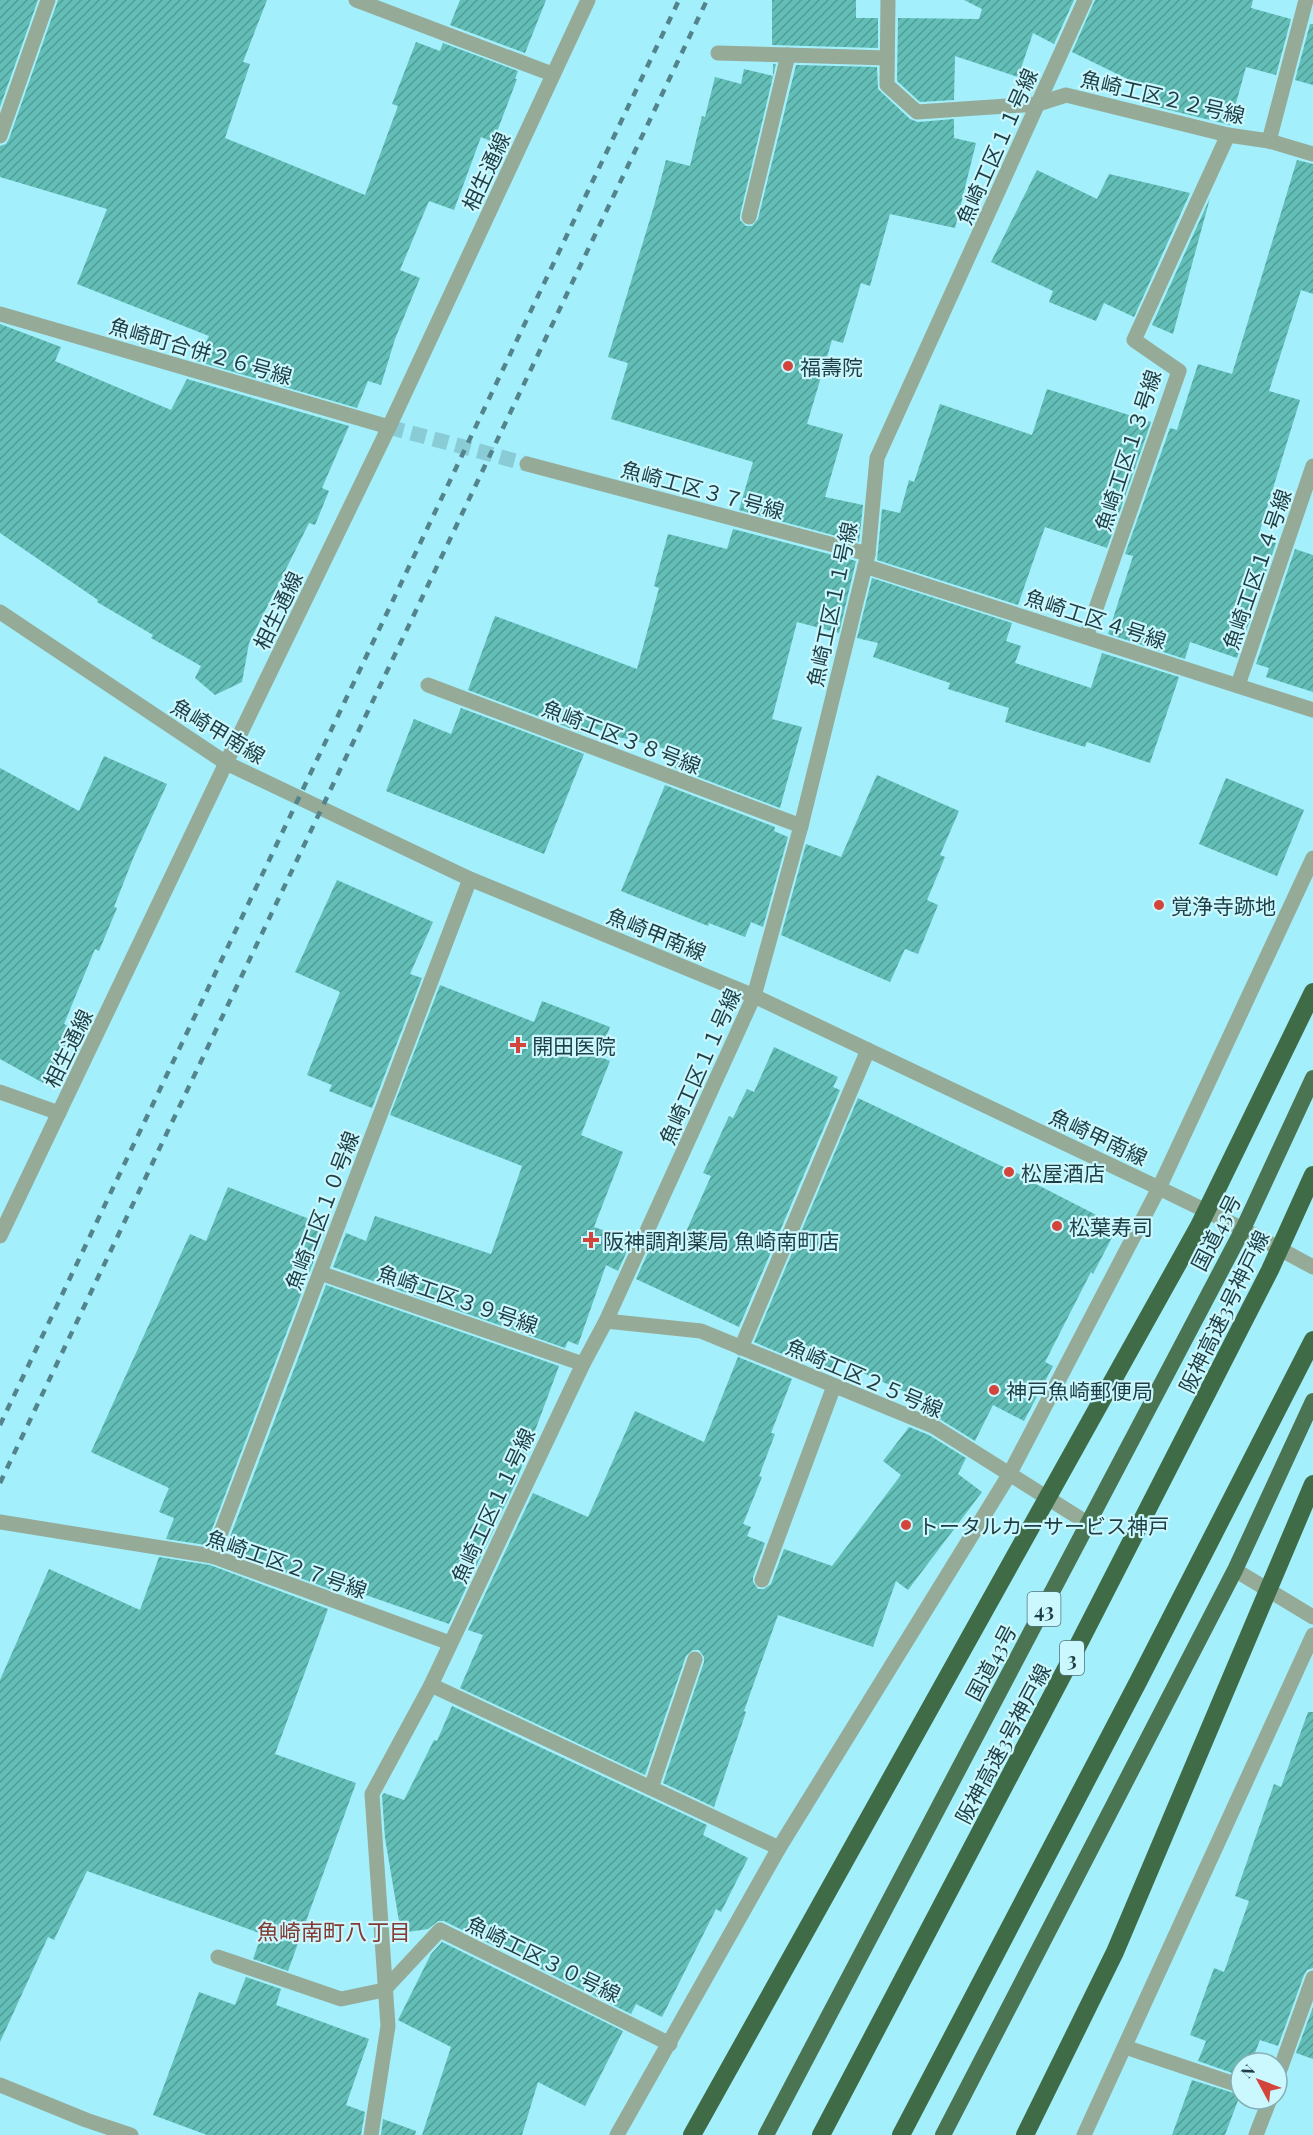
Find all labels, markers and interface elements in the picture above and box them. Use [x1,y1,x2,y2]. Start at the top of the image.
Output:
street label: 魚崎工区２２号線 [1078,63,1248,129]
street label: 魚崎工区１１号線 [949,64,1043,228]
street label: 相生通線 [455,127,515,215]
street label: 魚崎町合併２６号線 [106,310,296,390]
place label: 福壽院 [800,352,863,380]
marker: 福壽院 [781,359,795,373]
street label: 魚崎工区１３号線 [1088,366,1166,534]
street label: 魚崎工区３７号線 [618,454,788,524]
street label: 魚崎工区１４号線 [1215,485,1297,653]
street label: 魚崎工区１１号線 [800,519,862,689]
street label: 相生通線 [246,566,308,654]
street label: 魚崎工区４号線 [1022,582,1170,654]
street label: 魚崎甲南線 [167,691,271,769]
street label: 魚崎工区３８号線 [539,693,705,779]
place label: 覚浄寺跡地 [1171,891,1276,919]
marker: 覚浄寺跡地 [1152,898,1166,912]
street label: 魚崎甲南線 [603,900,711,966]
street label: 魚崎工区１１号線 [652,984,746,1148]
street label: 相生通線 [36,1004,98,1092]
place label: 開田医院 [532,1031,616,1059]
marker: 開田医院 [509,1036,527,1054]
street label: 魚崎甲南線 [1046,1101,1152,1171]
street label: 魚崎工区１０号線 [278,1127,364,1293]
place label: 松屋酒店 [1021,1158,1105,1186]
marker: 松屋酒店 [1002,1165,1016,1179]
street label: 国道43号 [1184,1189,1246,1275]
place label: 松葉寿司 [1069,1212,1153,1240]
marker: 松葉寿司 [1050,1219,1064,1233]
street label: 阪神高速3号神戸線 [1172,1225,1274,1397]
place label: 阪神調剤薬局 魚崎南町店 [603,1226,839,1254]
marker: 阪神調剤薬局 魚崎南町店 [584,1233,598,1247]
street label: 魚崎工区３９号線 [374,1257,542,1339]
street label: 魚崎工区２５号線 [782,1331,948,1423]
place label: 神戸魚崎郵便局 [1006,1376,1153,1404]
marker: 神戸魚崎郵便局 [987,1383,1001,1397]
street label: 魚崎工区１１号線 [444,1423,540,1587]
place label: トータルカーサービス神戸 [918,1511,1169,1539]
marker: トータルカーサービス神戸 [899,1518,913,1532]
street label: 魚崎工区２７号線 [203,1522,371,1604]
road number: 43 [1028,1592,1060,1626]
street label: 国道43号 [958,1619,1022,1705]
road number: 3 [1060,1641,1084,1675]
street label: 阪神高速3号神戸線 [948,1658,1056,1828]
street label: 魚崎工区３０号線 [462,1909,626,2007]
district label: 魚崎南町八丁目 [257,1916,411,1946]
north arrow [1229,2051,1289,2111]
text: N [1236,2059,1259,2082]

